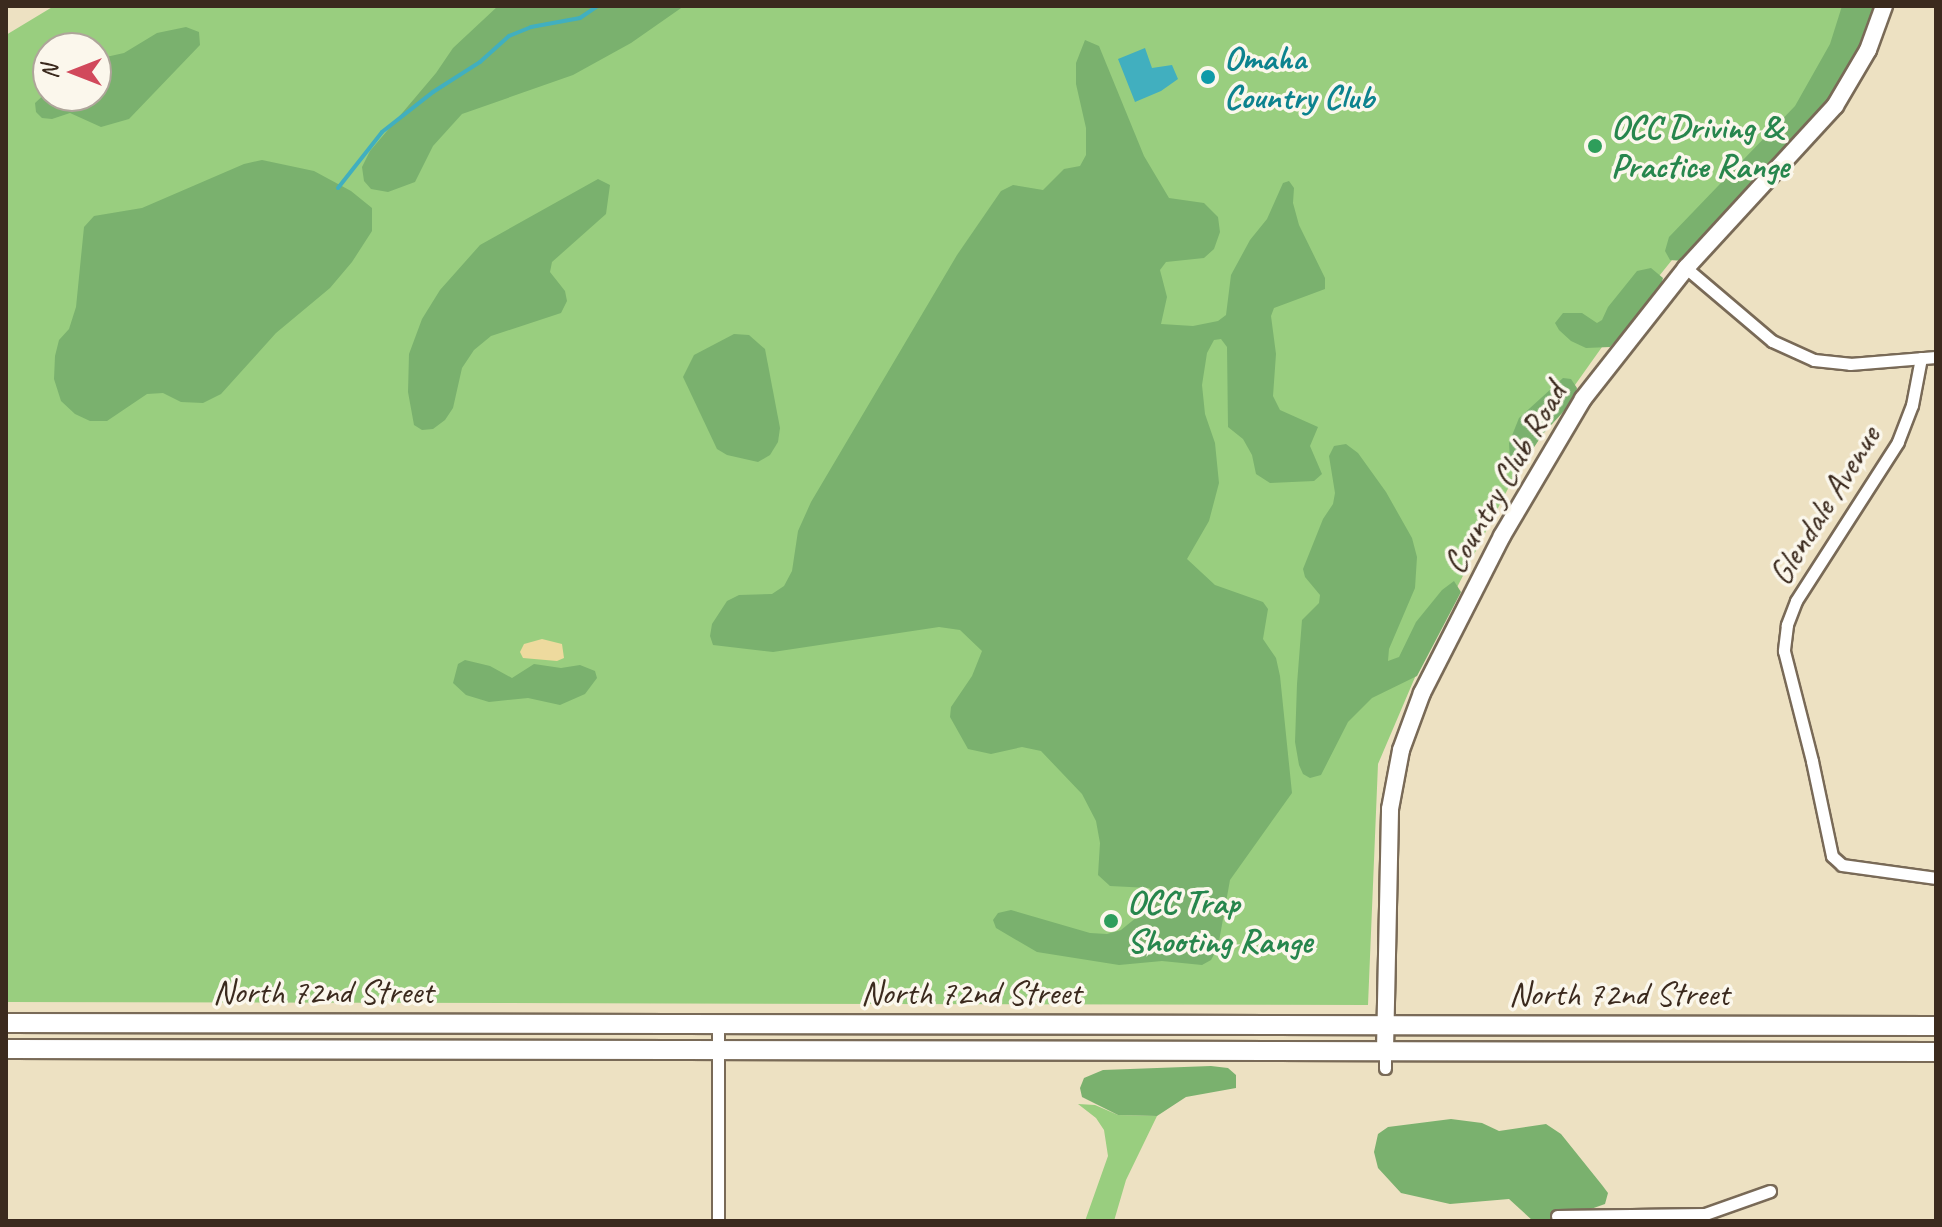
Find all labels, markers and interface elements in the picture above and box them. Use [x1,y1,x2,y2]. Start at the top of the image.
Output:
north arrow [32,32,112,112]
place label: Omaha Country Club [1224,37,1374,116]
text: N [36,65,64,79]
marker: Omaha Country Club [1199,68,1217,86]
place label: OCC Driving & Practice Range [1611,106,1789,186]
marker: OCC Driving & Practice Range [1586,137,1604,155]
street label: Country Club Road [1433,375,1575,581]
street label: Glendale Avenue [1759,418,1889,592]
place label: OCC Trap Shooting Range [1127,881,1312,960]
marker: OCC Trap Shooting Range [1102,912,1120,930]
street label: North 72nd Street [212,972,434,1012]
street label: North 72nd Street [860,973,1082,1013]
street label: North 72nd Street [1508,974,1730,1014]

